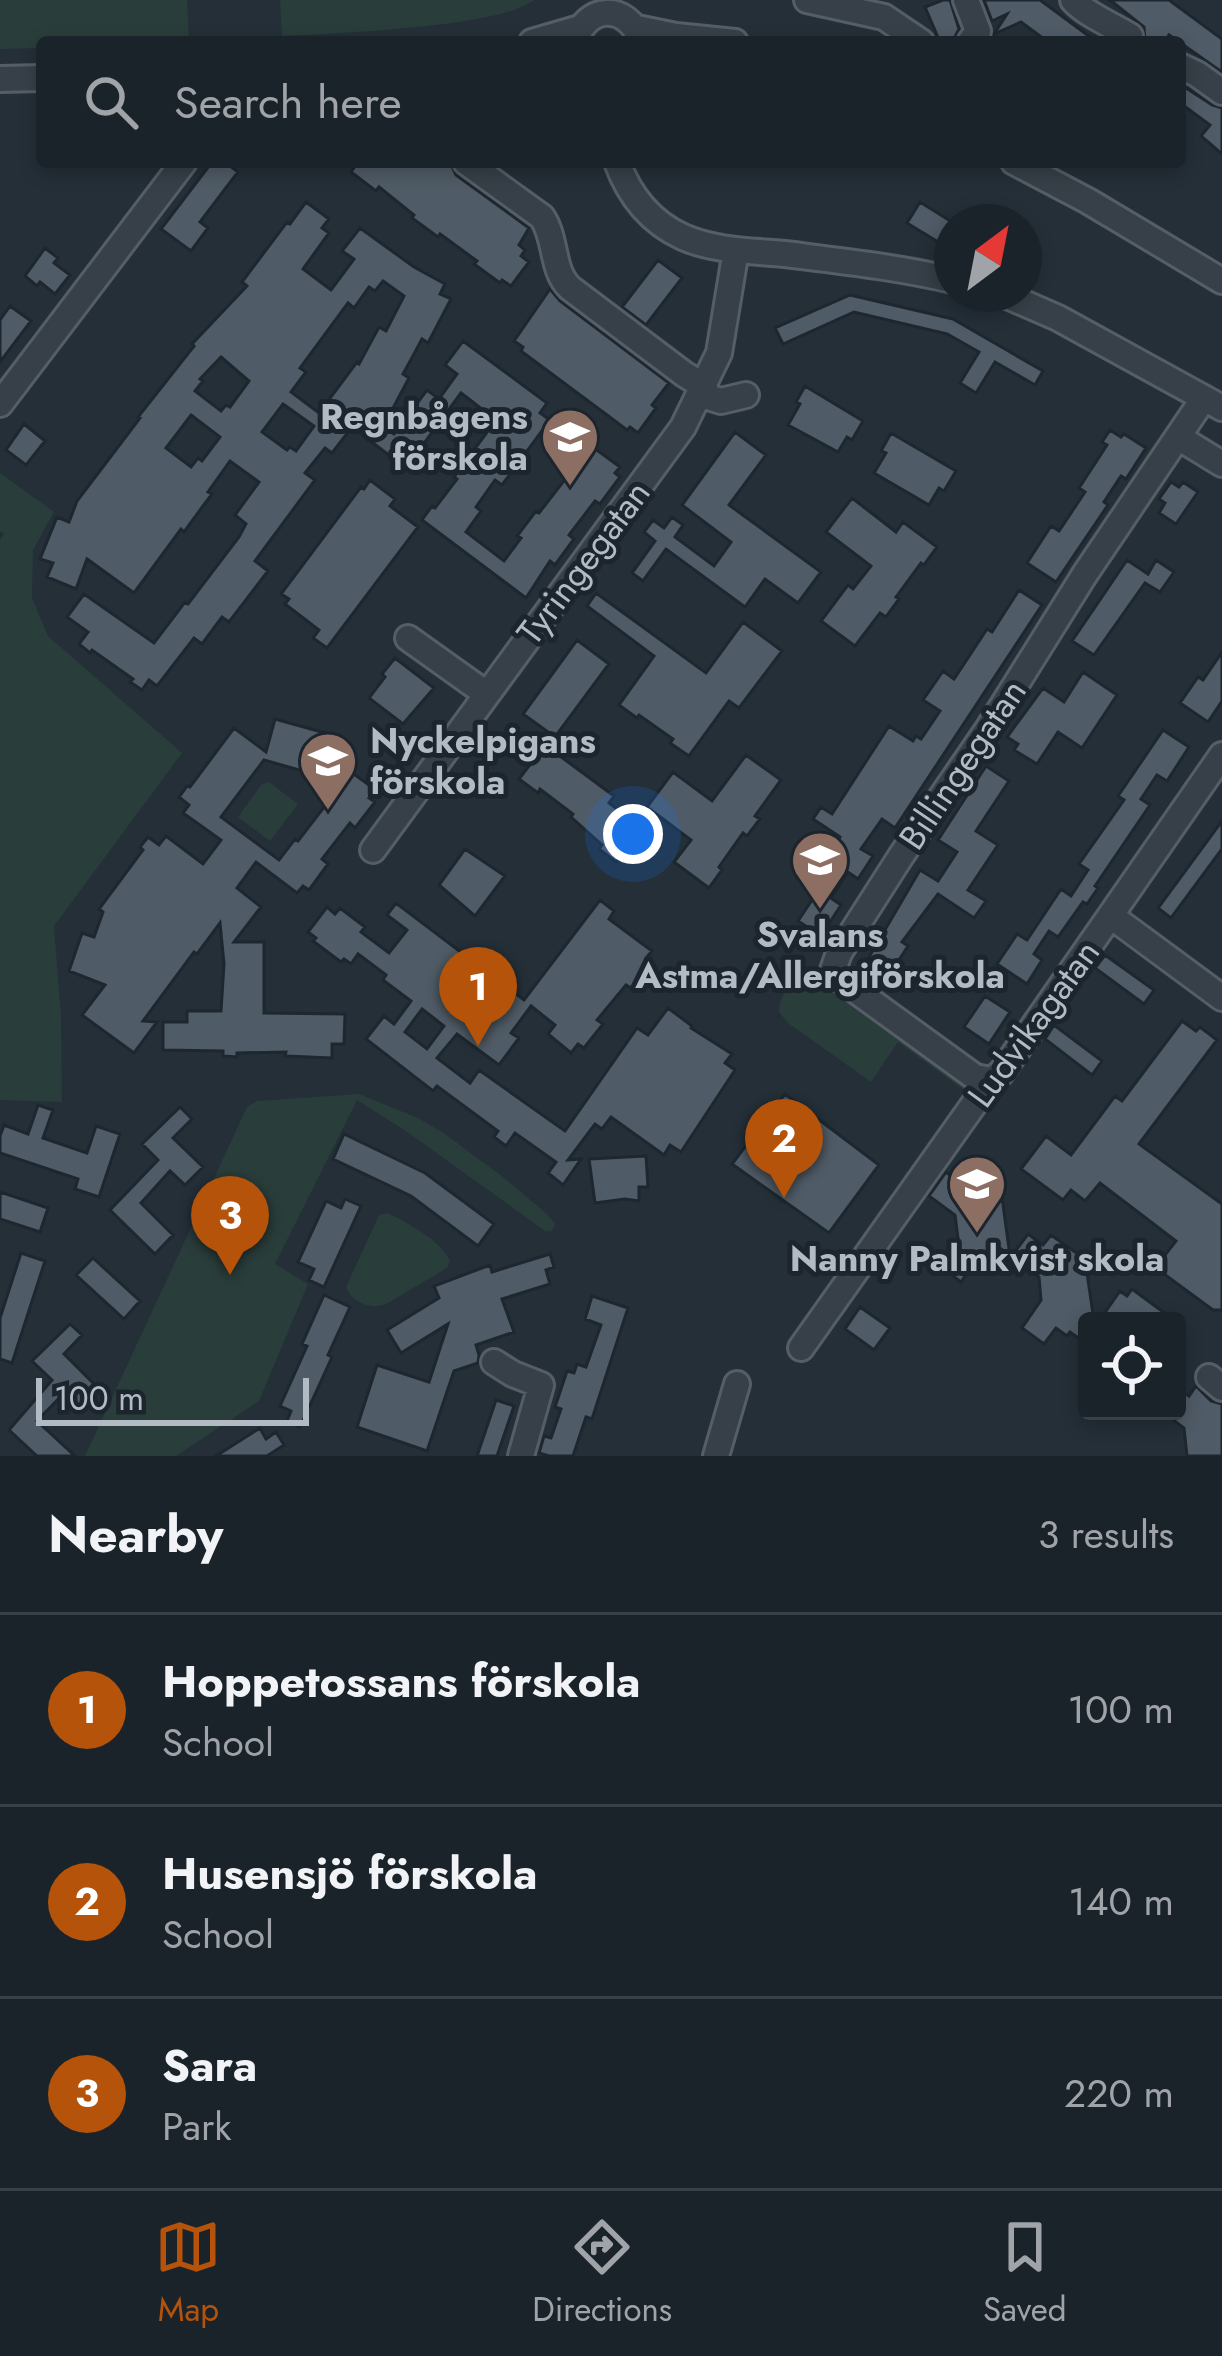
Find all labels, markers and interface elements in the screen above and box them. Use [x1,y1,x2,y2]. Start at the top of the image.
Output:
search box [36,36,1186,168]
icon: search [78,69,144,135]
text: Search here [174,70,402,135]
north arrow [934,204,1042,312]
place label: Regnbågens förskola [320,390,528,483]
school or university icon: Regnbågens förskola [539,406,601,488]
street label: Tyringegatan [504,469,662,655]
street label: Billingegatan [886,668,1038,860]
place label: Nyckelpigans förskola [370,714,596,807]
school or university icon: Nyckelpigans förskola [297,730,359,812]
your location [603,804,663,864]
school or university icon: Svalans Astma/Allergiförskola [789,829,851,911]
place label: Svalans Astma/Allergiförskola [634,908,1005,1001]
street label: Ludvikagatan [954,928,1112,1118]
pin: 1 [439,947,517,1046]
pin: 2 [745,1099,823,1198]
school or university icon: Nanny Palmkvist skola [946,1153,1008,1235]
pin: 3 [191,1176,269,1275]
place label: Nanny Palmkvist skola [790,1232,1164,1284]
map controls [1078,1312,1186,1420]
button: locate [1078,1312,1186,1420]
scale bar [36,1372,309,1425]
text: 100 m [54,1375,144,1422]
text: Nearby [48,1497,223,1571]
text: 3 results [1038,1506,1174,1563]
text: Hoppetossans förskola [162,1649,641,1714]
text: 1 [77,1681,97,1738]
text: 100 m [1068,1681,1174,1738]
text: School [162,1714,274,1771]
text: Husensjö förskola [162,1841,538,1906]
text: 2 [74,1873,100,1930]
text: 140 m [1068,1873,1174,1930]
text: School [162,1906,274,1963]
text: Sara [162,2033,257,2098]
text: 3 [75,2065,99,2122]
text: 220 m [1064,2065,1174,2122]
text: Park [162,2098,232,2155]
tab: Map [155,2214,221,2333]
tab: Directions [532,2214,672,2333]
tab: Saved [983,2214,1067,2333]

